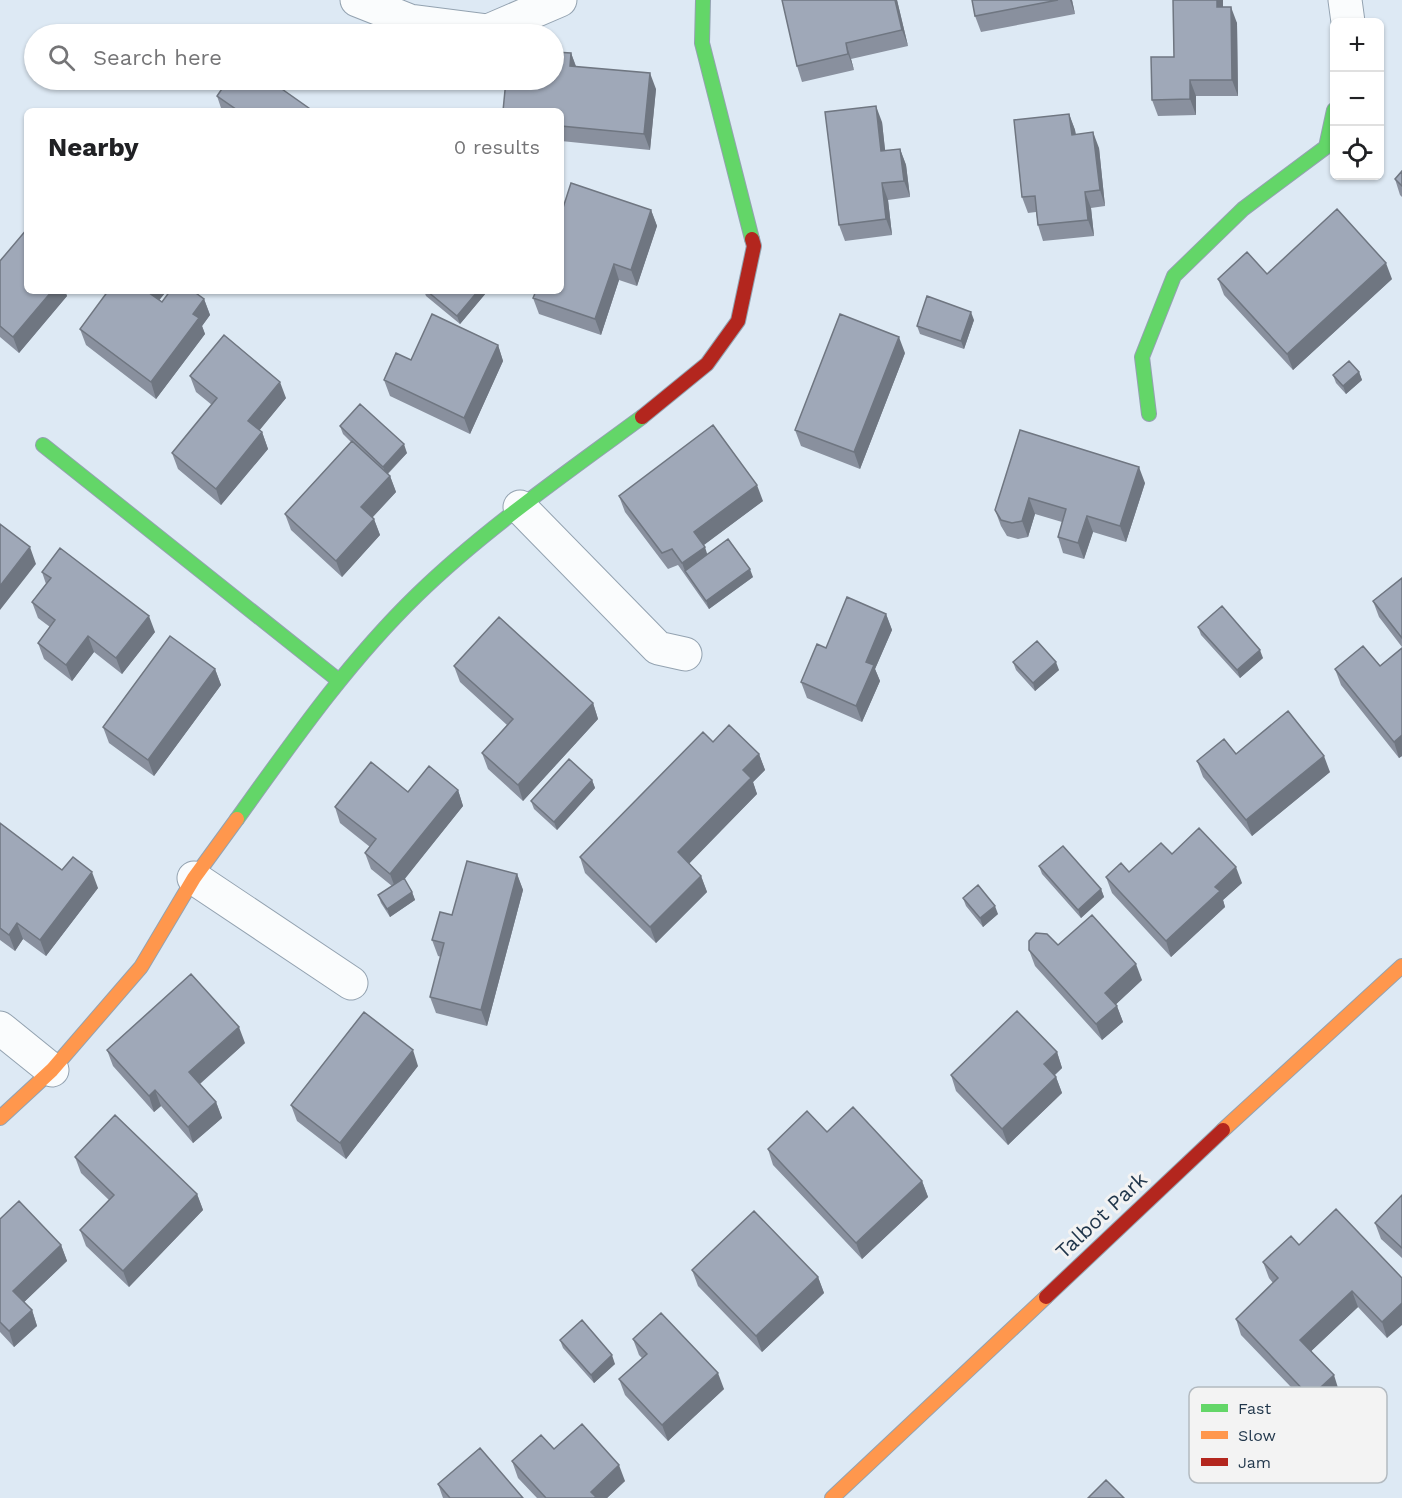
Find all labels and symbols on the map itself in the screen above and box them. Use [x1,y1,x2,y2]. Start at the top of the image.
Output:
street label: Talbot Park [1050,1166,1152,1264]
legend [1189,1387,1387,1483]
text: Fast [1238,1399,1271,1418]
text: Slow [1238,1426,1276,1445]
text: Jam [1238,1453,1271,1472]

